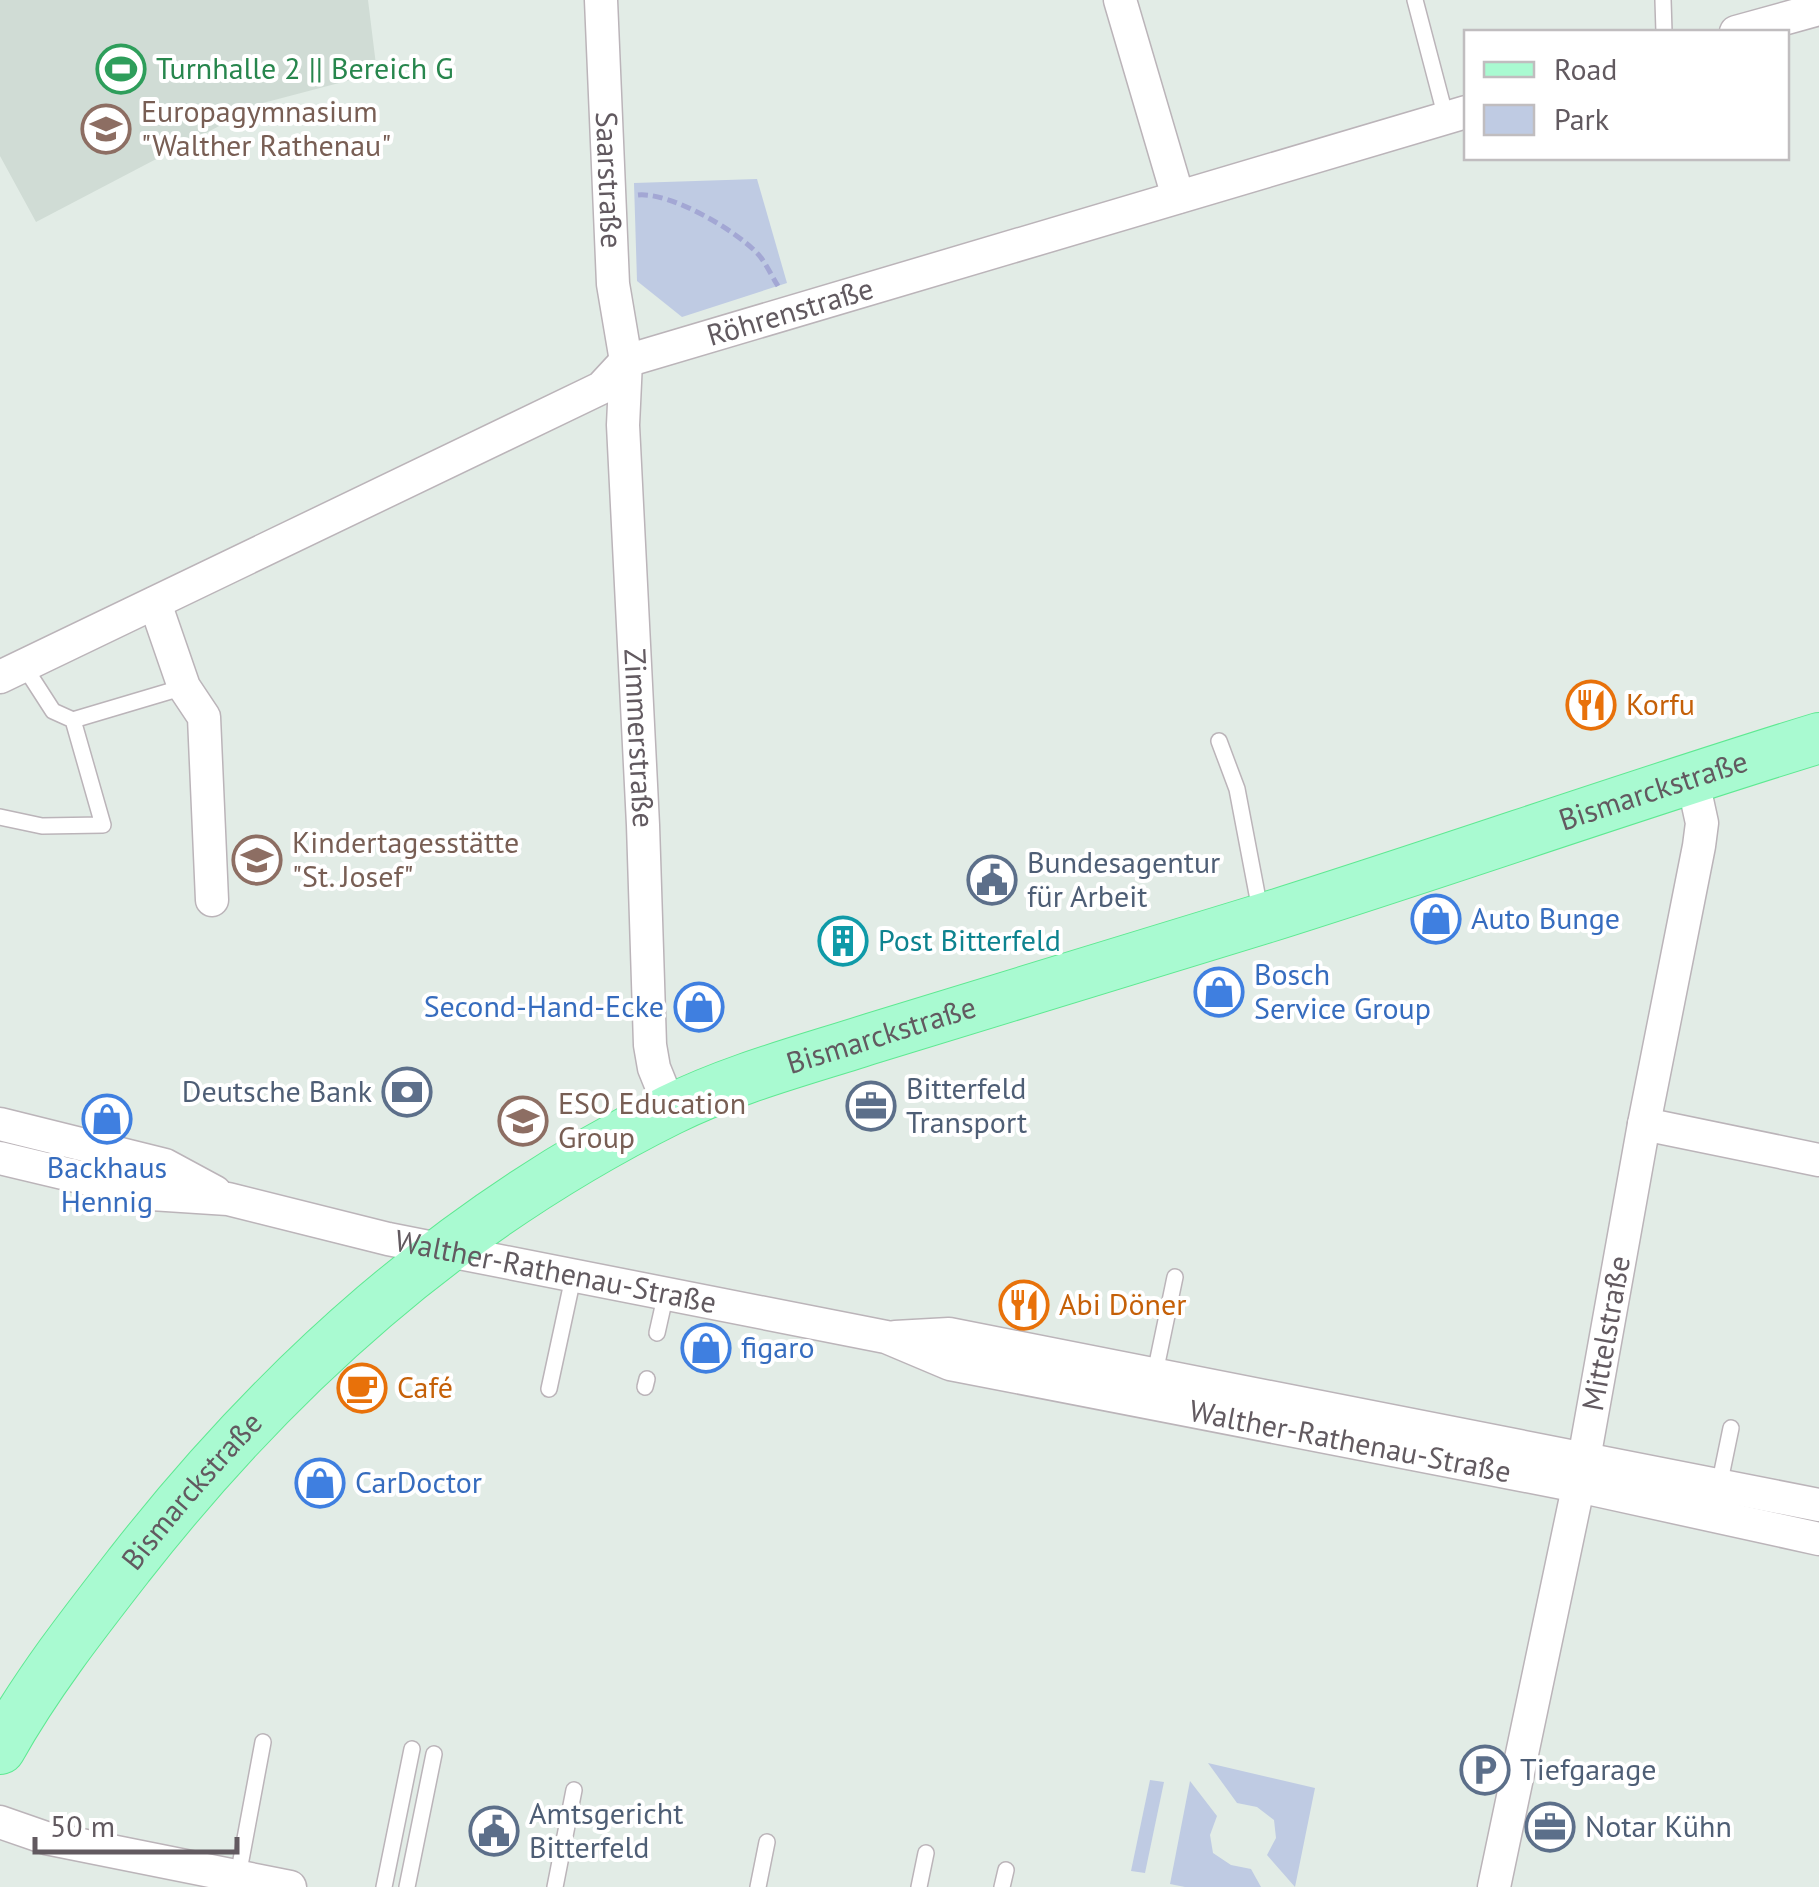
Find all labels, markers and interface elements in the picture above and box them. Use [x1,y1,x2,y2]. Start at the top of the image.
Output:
legend [1464,30,1789,160]
sports icon: Turnhalle 2 || Bereich G [95,43,147,95]
place label: Turnhalle 2 || Bereich G [156,48,454,87]
text: Road [1554,49,1618,88]
place label: Europagymnasium "Walther Rathenau" [141,91,391,164]
text: Park [1554,99,1610,138]
school or university icon: Europagymnasium "Walther Rathenau" [80,103,132,155]
street label: Saarstraße [588,111,632,249]
street label: Röhrenstraße [702,268,878,354]
street label: Zimmerstraße [616,647,664,829]
restaurant icon: Korfu [1565,679,1617,731]
place label: Korfu [1626,684,1695,723]
street label: Bismarckstraße [1553,741,1752,839]
place label: Kindertagesstätte "St. Josef" [292,822,519,895]
school or university icon: Kindertagesstätte "St. Josef" [231,834,283,886]
place label: Bundesagentur für Arbeit [1027,842,1220,915]
public building icon: Bundesagentur für Arbeit [966,854,1018,906]
shop icon: Auto Bunge [1410,893,1462,945]
place label: Auto Bunge [1471,898,1620,937]
building icon: Post Bitterfeld [817,915,869,967]
place label: Post Bitterfeld [878,920,1061,959]
place label: Bosch Service Group [1254,954,1431,1027]
shop icon: Bosch Service Group [1193,966,1245,1018]
shop icon: Second-Hand-Ecke [673,981,725,1033]
place label: Second-Hand-Ecke [424,986,664,1025]
street label: Bismarckstraße [781,986,980,1082]
bank icon: Deutsche Bank [381,1066,433,1118]
place label: Bitterfeld Transport [906,1068,1027,1141]
place label: Deutsche Bank [182,1071,373,1110]
office icon: Bitterfeld Transport [845,1080,897,1132]
place label: ESO Education Group [558,1083,746,1156]
shop icon: Backhaus Hennig [81,1093,133,1145]
school or university icon: ESO Education Group [497,1095,549,1147]
place label: Backhaus Hennig [47,1147,167,1220]
street label: Walther-Rathenau-Straße [392,1220,720,1321]
street label: Mittelstraße [1572,1253,1638,1414]
restaurant icon: Abi Döner [998,1279,1050,1331]
place label: Abi Döner [1059,1284,1186,1323]
shop icon: figaro [680,1322,732,1374]
place label: figaro [741,1327,814,1366]
cafe icon: Café [336,1362,388,1414]
place label: Café [397,1367,453,1406]
street label: Walther-Rathenau-Straße [1186,1390,1515,1491]
street label: Bismarckstraße [112,1403,270,1577]
shop icon: CarDoctor [294,1457,346,1509]
place label: CarDoctor [355,1462,482,1501]
parking icon: Tiefgarage [1459,1744,1511,1796]
place label: Tiefgarage [1520,1749,1657,1788]
scale bar [35,1792,238,1854]
place label: Amtsgericht Bitterfeld [529,1793,683,1866]
office icon: Notar Kühn [1524,1801,1576,1853]
public building icon: Amtsgericht Bitterfeld [468,1805,520,1857]
text: 50 m [50,1806,115,1845]
place label: Notar Kühn [1585,1806,1732,1845]

